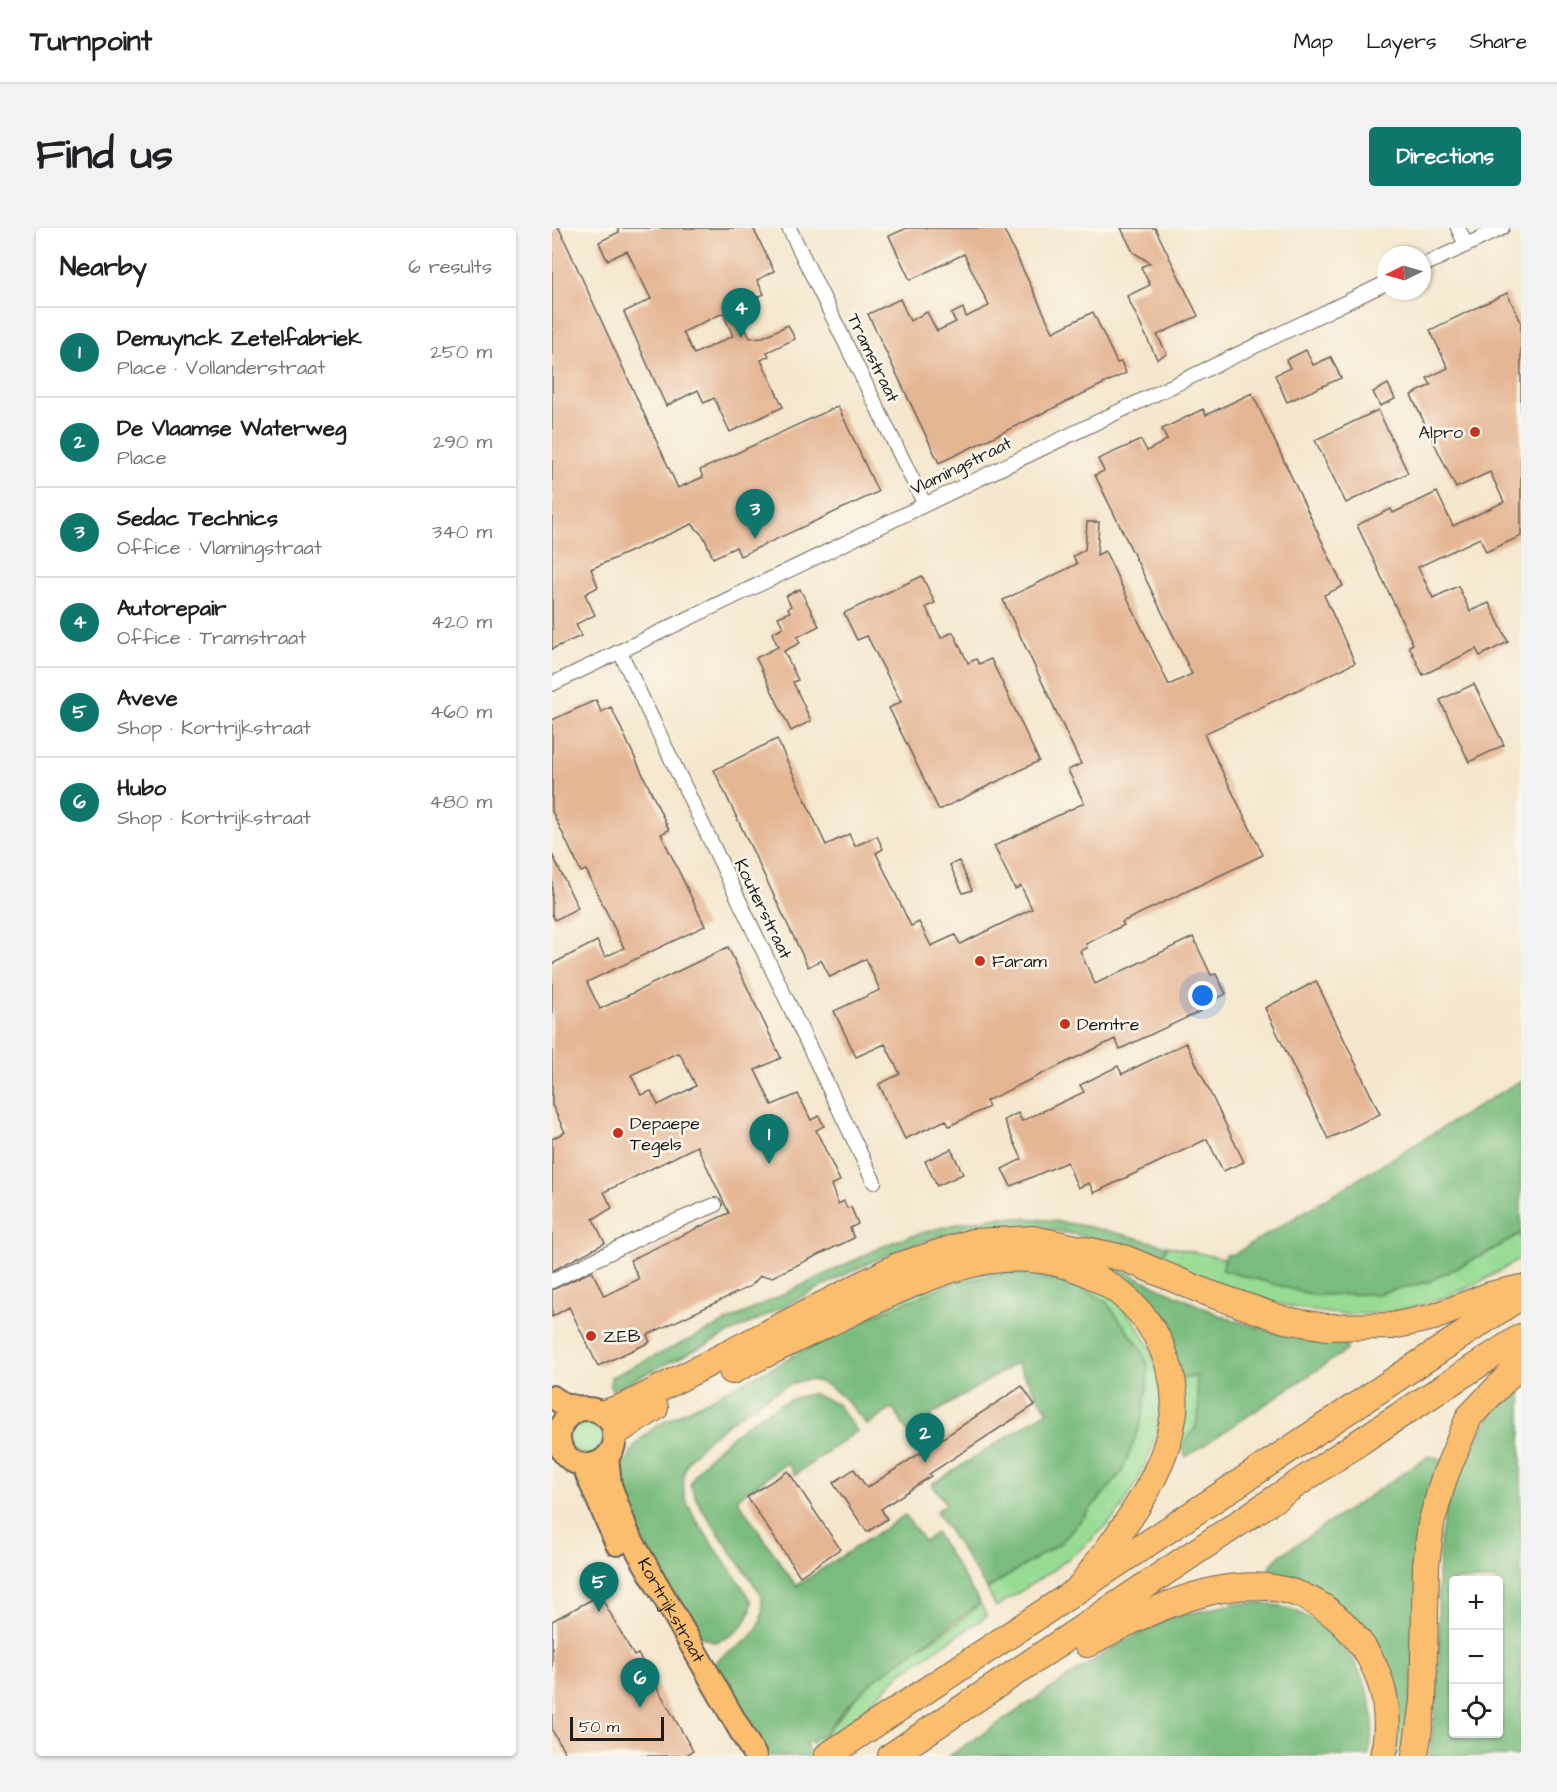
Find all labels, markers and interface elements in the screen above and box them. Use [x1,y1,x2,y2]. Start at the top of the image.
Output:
text: Turnpoint [30,22,152,61]
text: Map [1293,27,1333,56]
text: Layers [1366,27,1436,56]
text: Share [1469,27,1527,56]
text: Find us [36,127,173,185]
button: Directions [1369,127,1521,186]
north arrow [1377,246,1431,300]
text: Nearby [60,249,147,285]
text: 6 results [408,253,492,281]
pin: 4 [722,288,760,338]
street label: Tramstraat [841,309,906,407]
text: Demuynck Zetelfabriek [117,323,362,354]
text: 1 [78,338,81,366]
text: 250 m [430,338,492,366]
text: Place · Vollanderstraat [117,354,325,382]
text: De Vlaamse Waterweg [117,413,346,444]
place label: Alpro [1419,420,1463,445]
marker: Alpro [1468,425,1482,439]
text: 2 [74,428,85,456]
text: 290 m [433,428,492,456]
street label: Vlamingstraat [906,430,1017,502]
text: Place [117,444,167,472]
pin: 3 [736,490,774,539]
text: Sedac Technics [117,503,278,534]
text: 3 [74,518,85,546]
text: 340 m [432,518,492,546]
text: Office · Vlamingstraat [117,534,322,562]
text: Autorepair [117,593,226,624]
text: 4 [73,608,86,636]
text: 420 m [431,608,492,636]
text: Office · Tramstraat [117,624,306,652]
text: Aveve [117,683,178,714]
text: 5 [72,698,87,726]
text: 460 m [430,698,492,726]
text: Shop · Kortrijkstraat [117,714,311,742]
text: Hubo [117,773,166,804]
text: 6 [73,788,86,816]
text: 480 m [429,788,492,816]
text: Shop · Kortrijkstraat [117,804,311,832]
street label: Kouterstraat [728,855,798,964]
place label: Faram [992,949,1047,974]
marker: Faram [973,954,987,968]
your location [1188,981,1217,1010]
place label: Demtre [1077,1012,1140,1037]
marker: Demtre [1058,1017,1072,1031]
place label: Depaepe Tegels [630,1111,700,1158]
pin: 1 [750,1114,788,1164]
marker: Depaepe Tegels [611,1126,625,1140]
place label: ZEB [603,1324,641,1349]
marker: ZEB [584,1329,598,1343]
pin: 2 [906,1414,944,1463]
street label: Kortrijkstraat [632,1553,712,1668]
pin: 5 [580,1562,618,1612]
map controls [1449,1576,1503,1738]
button: + [1449,1576,1503,1630]
button: − [1449,1630,1503,1684]
pin: 6 [620,1658,659,1708]
button: locate [1449,1684,1503,1738]
scale bar [570,1714,664,1742]
text: 50 m [579,1716,619,1738]

